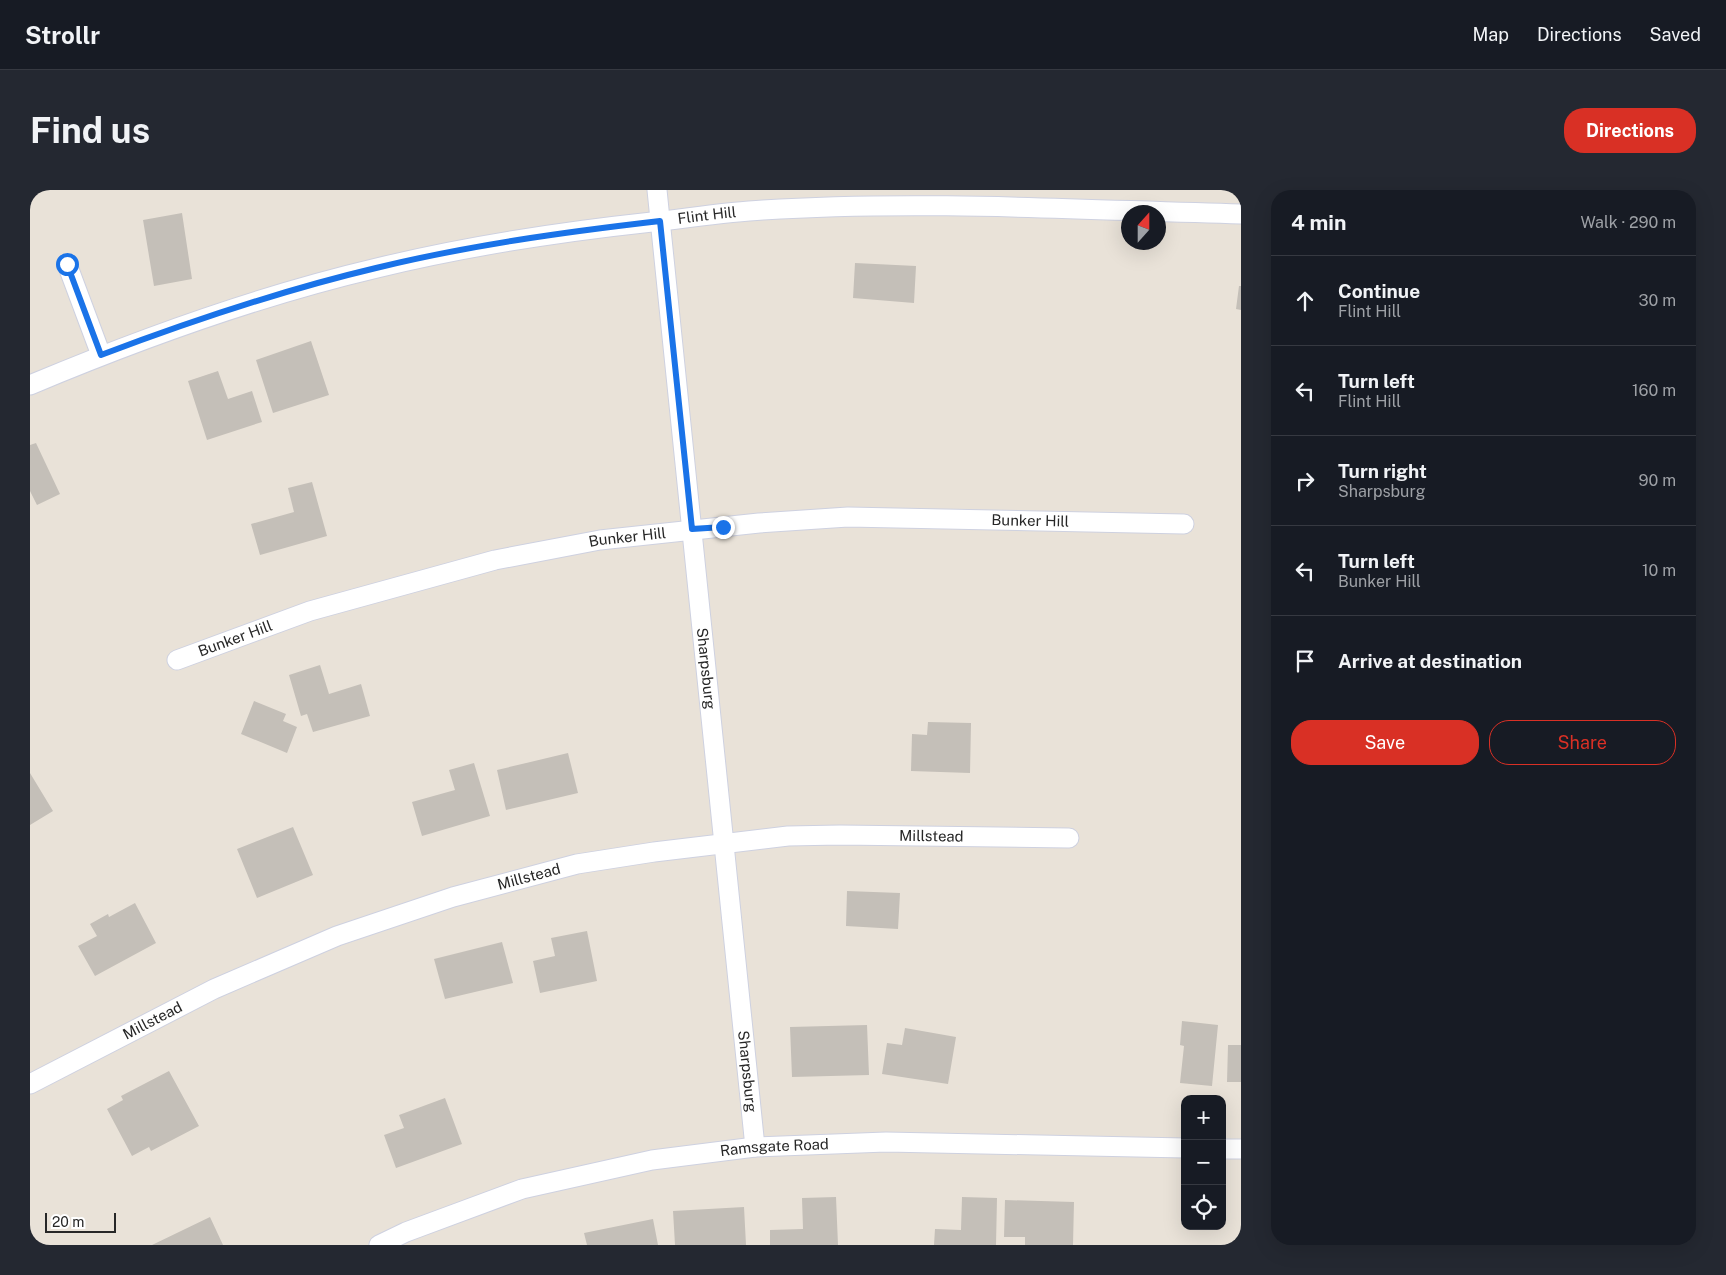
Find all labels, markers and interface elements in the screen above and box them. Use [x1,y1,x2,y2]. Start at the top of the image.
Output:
text: Strollr [25,21,100,49]
text: Map [1472,24,1509,45]
text: Directions [1537,24,1622,45]
text: Saved [1650,24,1701,45]
button: Directions [1564,108,1696,153]
text: Find us [30,110,150,151]
street label: Flint Hill [676,203,737,227]
north arrow [1121,205,1166,250]
text: 4 min [1291,210,1346,235]
text: Walk · 290 m [1581,213,1676,232]
route start [56,253,79,276]
text: Continue [1338,280,1420,302]
icon: ahead [1291,287,1319,315]
text: 30 m [1639,291,1676,310]
text: Flint Hill [1338,302,1401,321]
text: Turn left [1338,370,1415,392]
icon: left [1291,377,1319,405]
text: 160 m [1632,381,1676,400]
text: Flint Hill [1338,392,1401,411]
text: Turn right [1338,460,1427,482]
icon: right [1291,467,1319,495]
text: 90 m [1639,471,1676,490]
text: Sharpsburg [1338,482,1425,501]
street label: Bunker Hill [991,511,1069,530]
route end [712,516,735,539]
street label: Bunker Hill [587,524,667,550]
text: Turn left [1338,550,1415,572]
icon: left [1291,557,1319,585]
text: 10 m [1642,561,1676,580]
text: Bunker Hill [1338,572,1421,591]
street label: Bunker Hill [196,617,274,660]
street label: Sharpsburg [694,627,719,710]
icon: arrive [1291,647,1319,675]
text: Arrive at destination [1338,650,1522,672]
button: Save [1291,720,1479,765]
button: Share [1489,720,1676,765]
street label: Millstead [899,827,964,845]
street label: Millstead [495,860,562,893]
street label: Millstead [120,998,185,1043]
street label: Sharpsburg [735,1030,760,1113]
map controls [1181,1095,1226,1230]
button: + [1181,1095,1226,1140]
street label: Ramsgate Road [719,1135,829,1159]
button: − [1181,1140,1226,1185]
button: locate [1181,1185,1226,1230]
scale bar [45,1210,116,1233]
text: 20 m [52,1214,84,1230]

